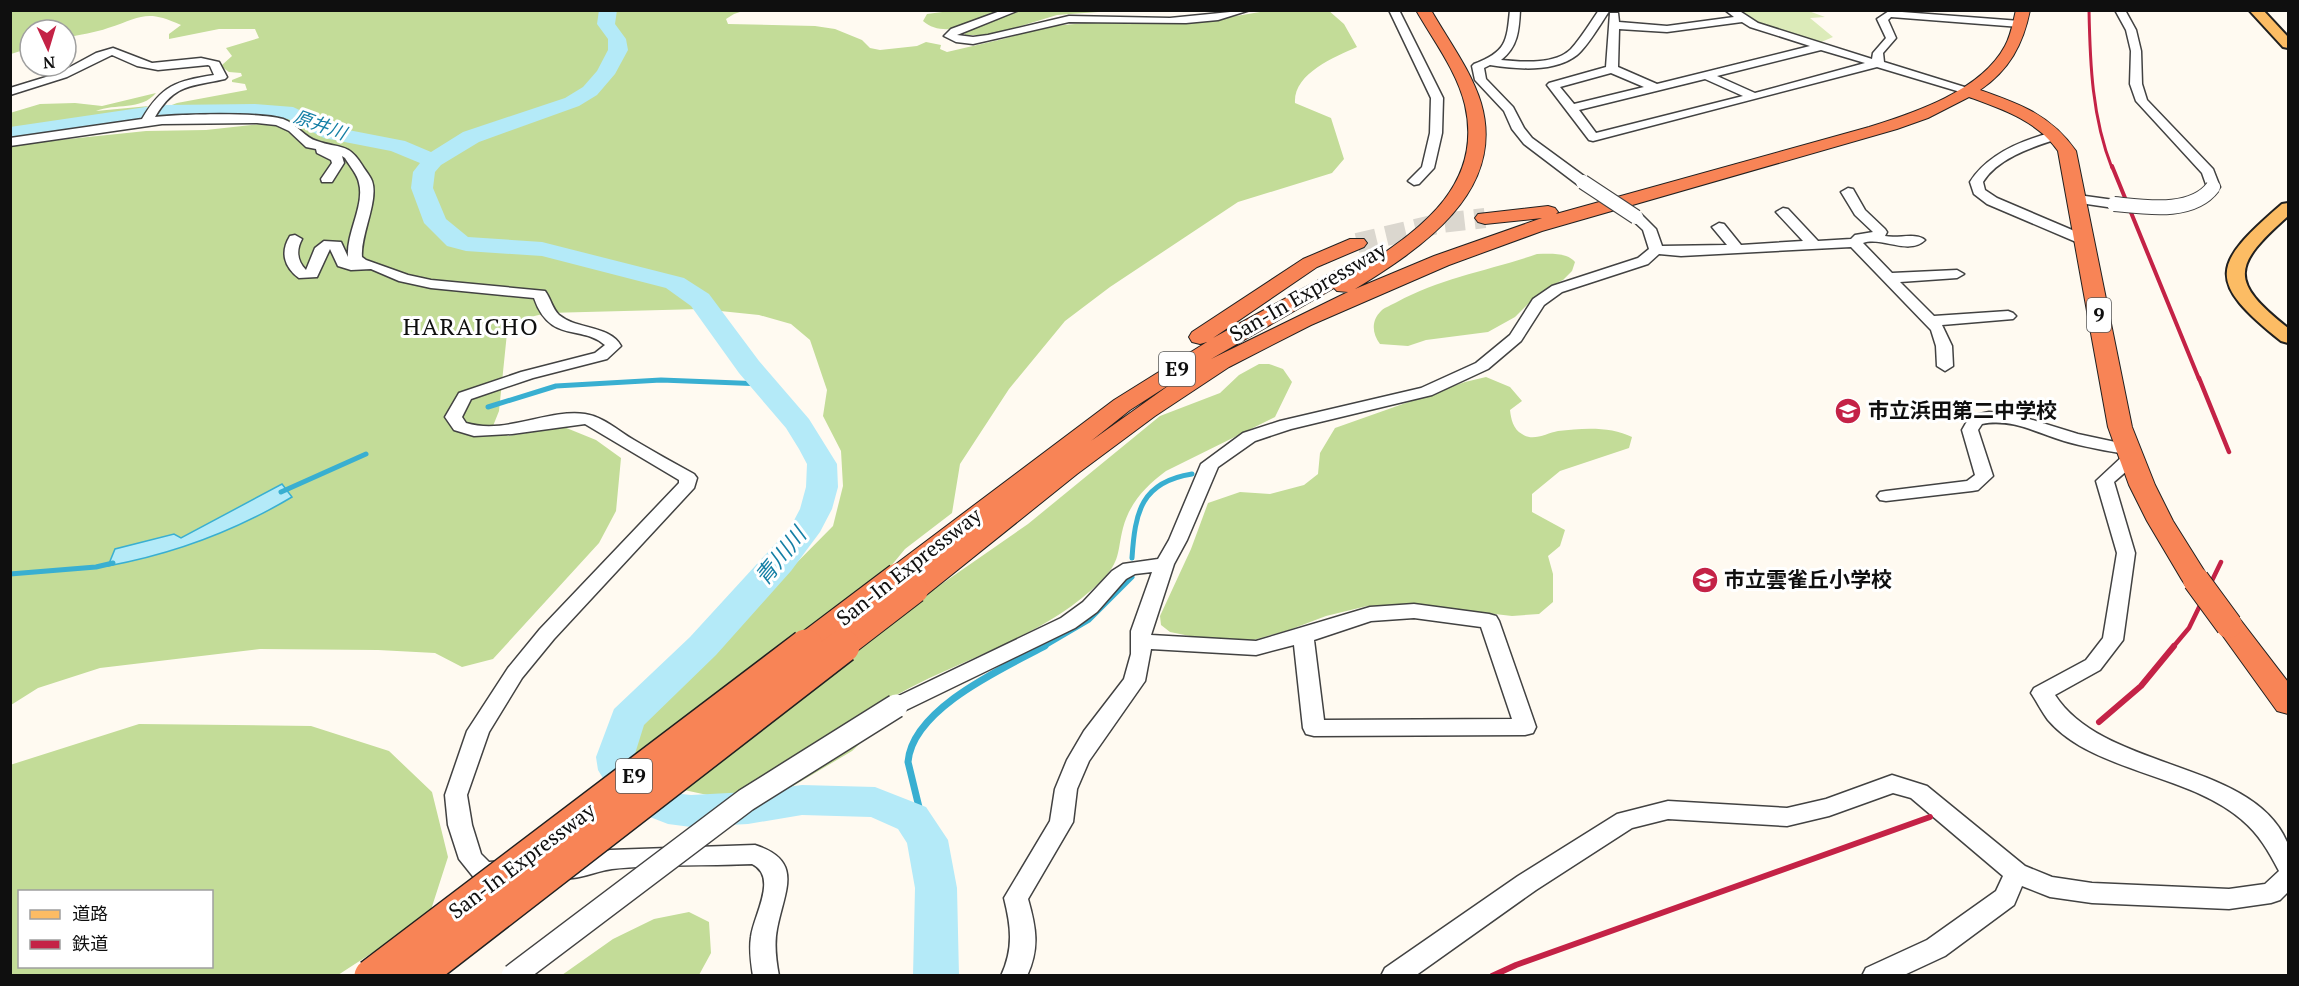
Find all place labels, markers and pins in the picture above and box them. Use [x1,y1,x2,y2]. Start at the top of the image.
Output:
school or university icon: 市立浜田第二中学校 [1833,396,1863,426]
place label: 市立浜田第二中学校 [1868,396,2057,424]
school or university icon: 市立雲雀丘小学校 [1690,565,1720,595]
place label: 市立雲雀丘小学校 [1724,565,1892,593]

